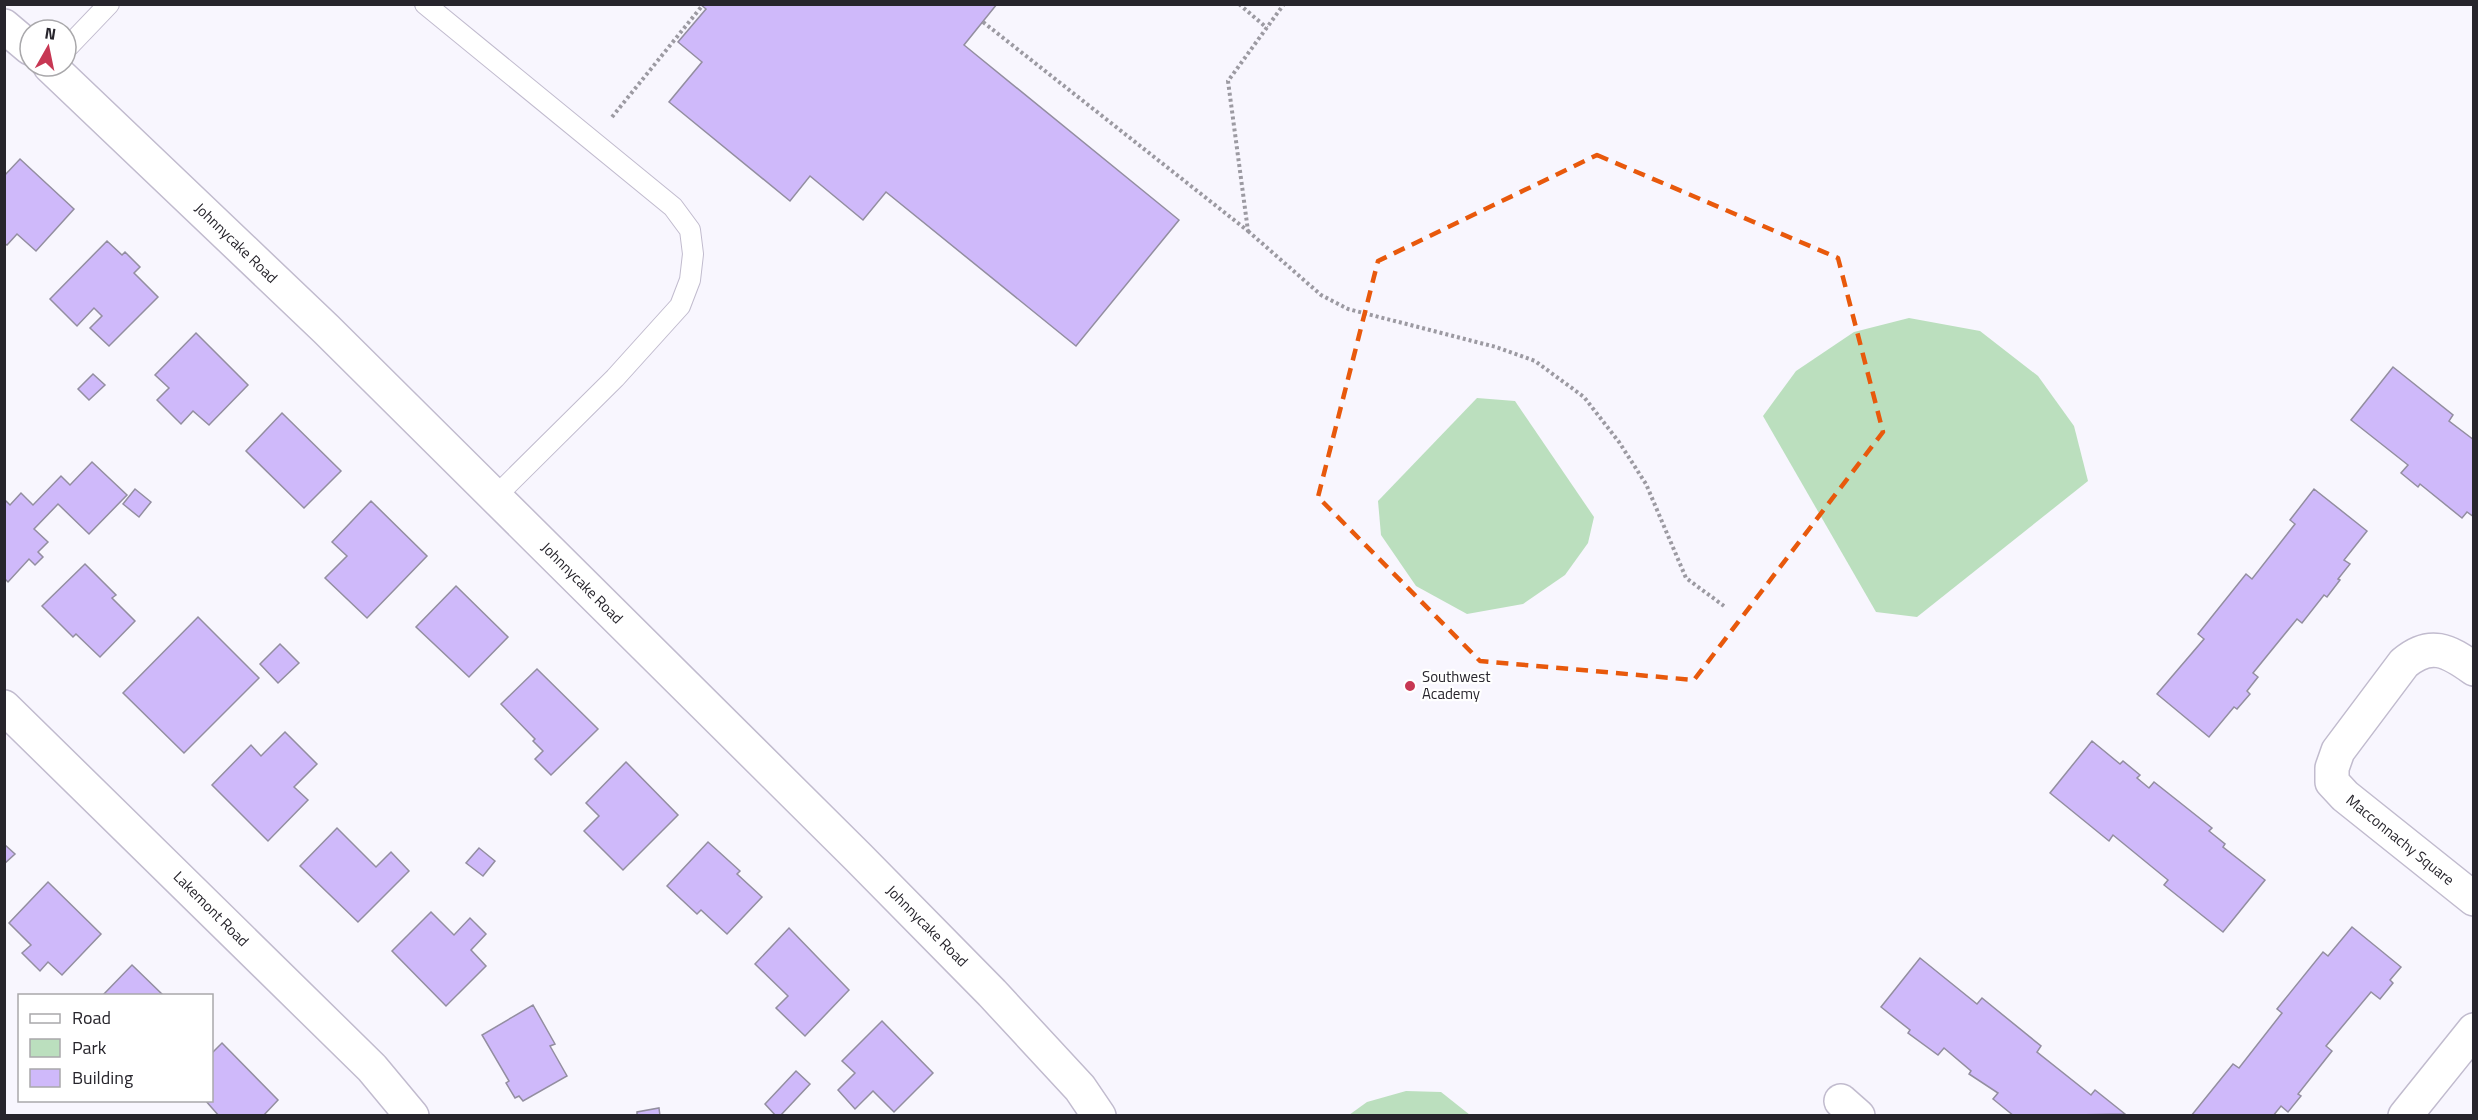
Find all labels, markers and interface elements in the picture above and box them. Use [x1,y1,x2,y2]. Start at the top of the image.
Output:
north arrow [18,18,78,78]
text: N [43,20,58,46]
street label: Johnnycake Road [190,197,283,288]
street label: Johnnycake Road [536,536,629,629]
place label: Southwest Academy [1422,665,1491,705]
marker: Southwest Academy [1403,679,1417,693]
street label: Macconnachy Square [2341,789,2460,891]
street label: Lakemont Road [168,866,254,952]
street label: Johnnycake Road [881,879,974,972]
legend [18,994,213,1102]
text: Road [72,1004,111,1031]
text: Park [72,1034,107,1061]
text: Building [72,1064,133,1091]

